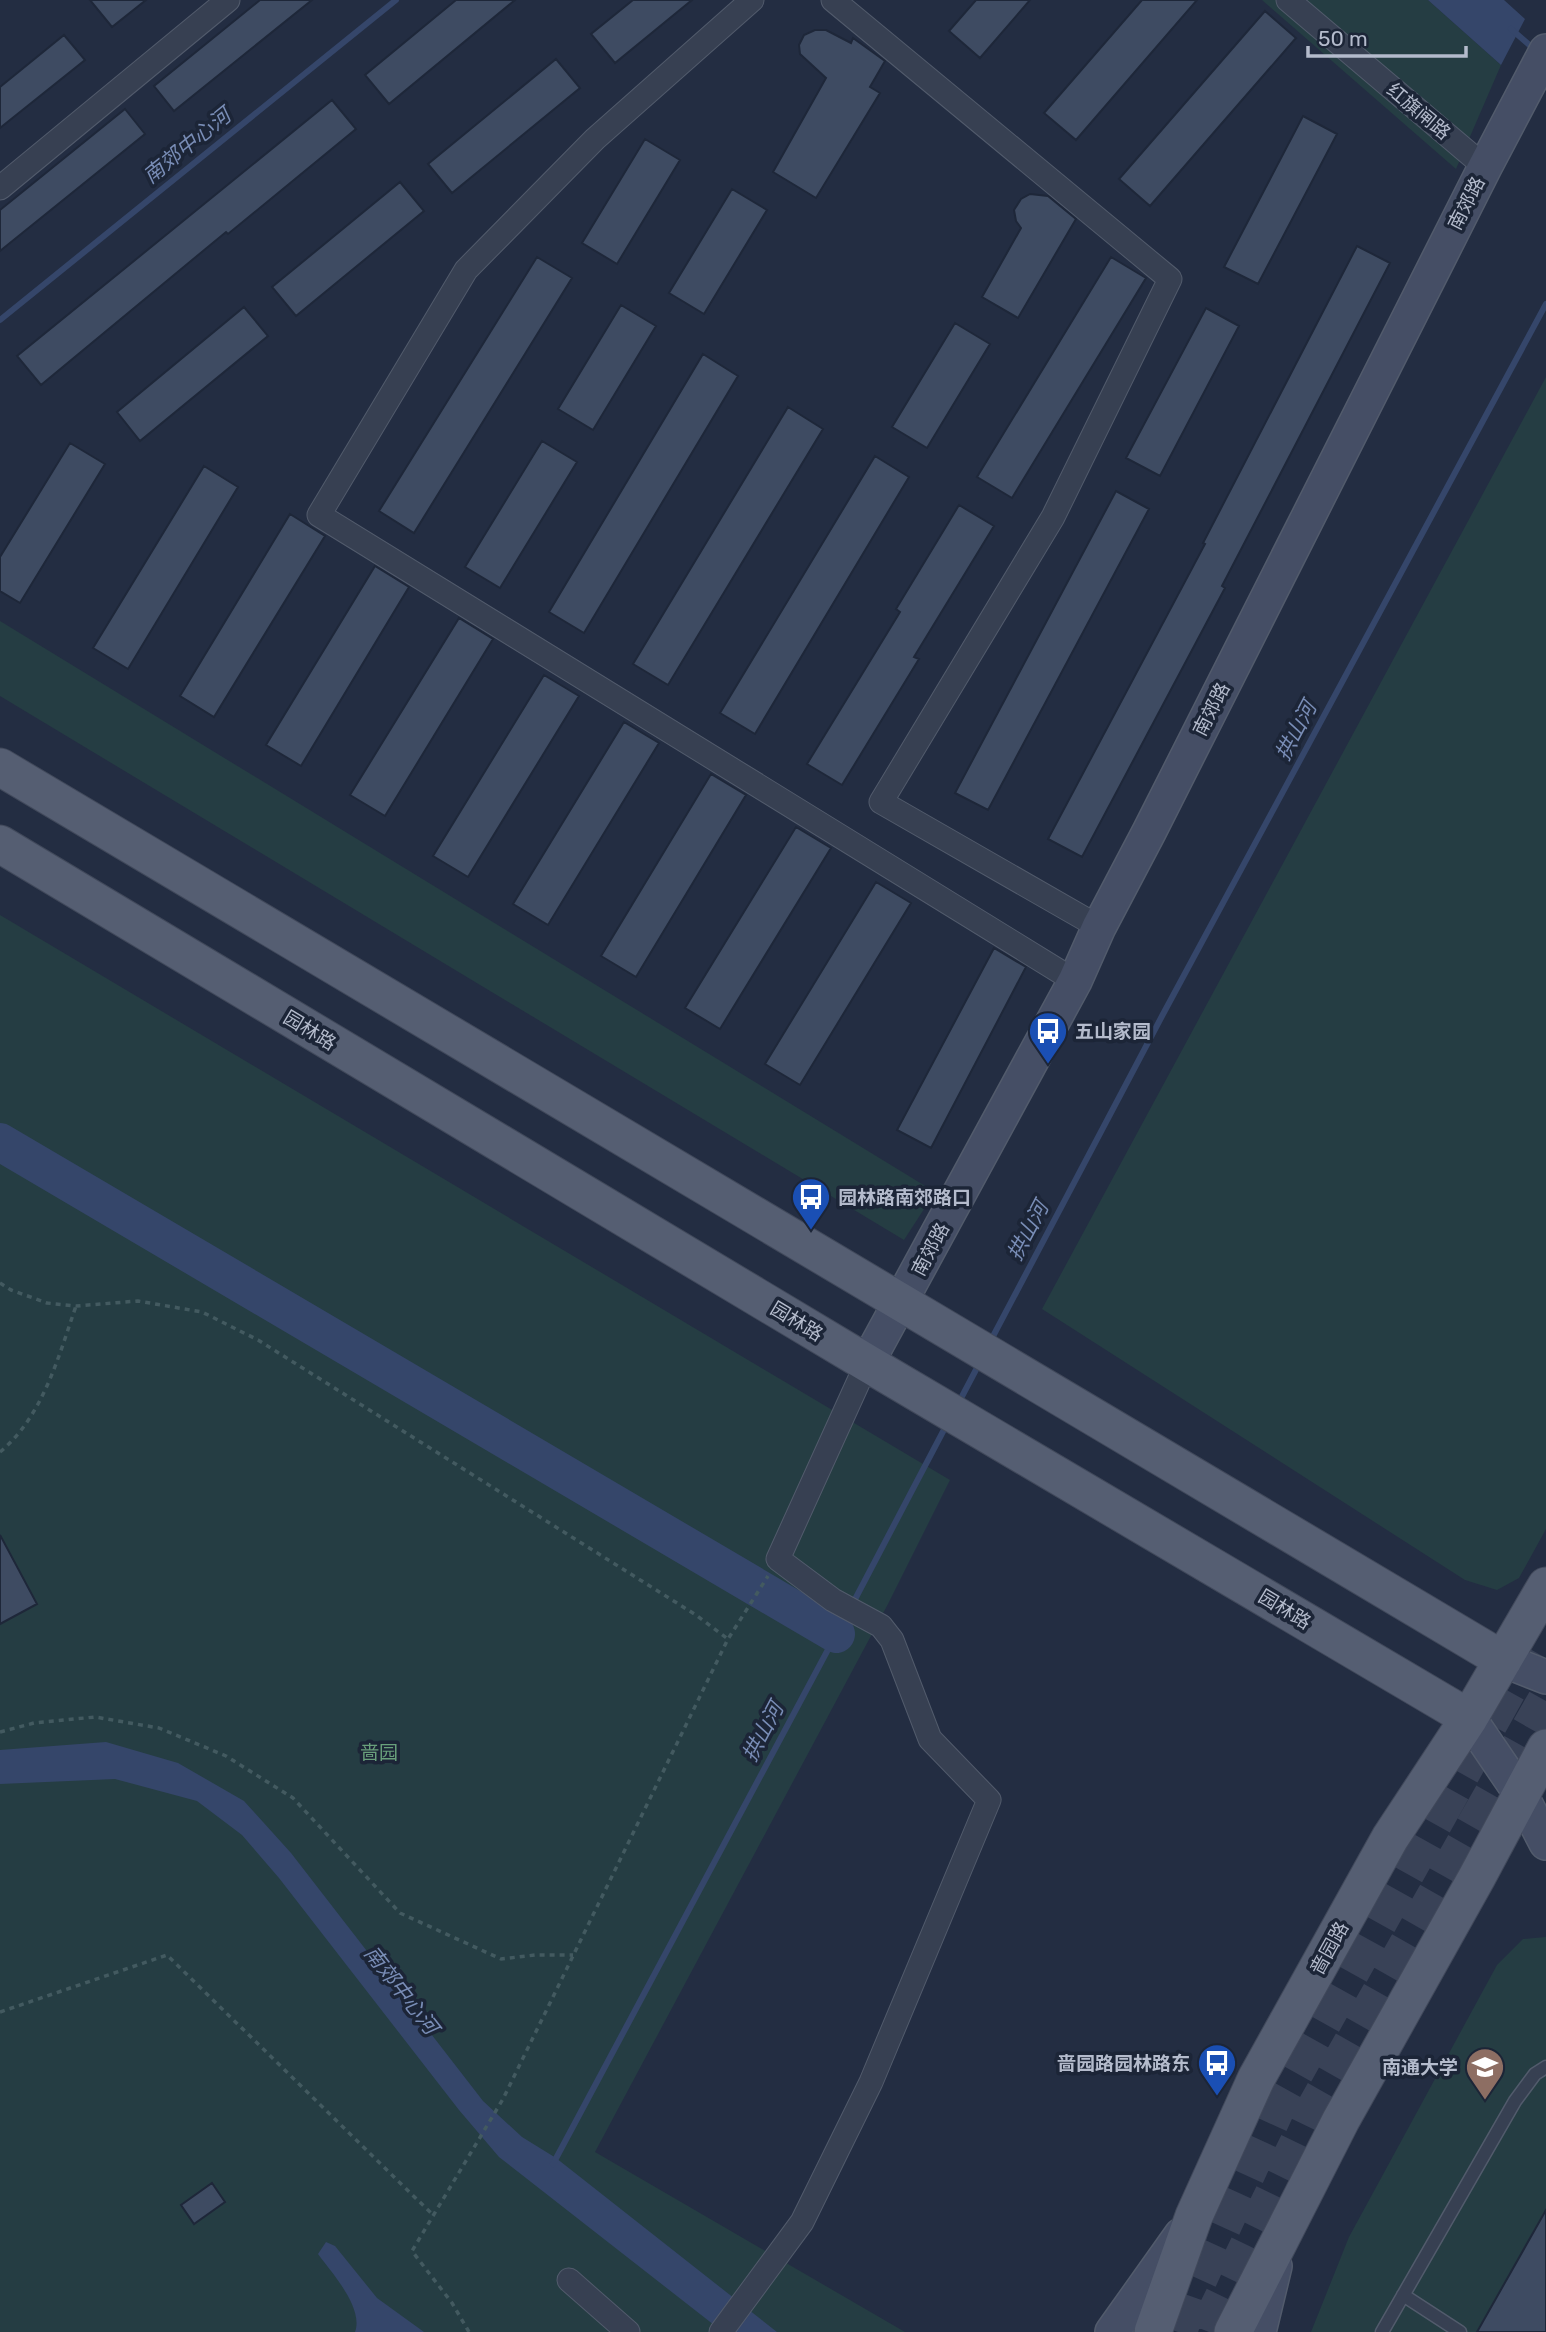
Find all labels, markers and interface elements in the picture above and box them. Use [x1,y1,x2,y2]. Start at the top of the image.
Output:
scale bar [1308,14,1466,58]
text: 50 m [1318,26,1368,51]
street label: 红旗闸路 [1382,78,1455,145]
water label: 南郊中心河 [138,100,238,188]
street label: 南郊路 [1443,173,1490,234]
street label: 南郊路 [1188,679,1235,740]
water label: 拱山河 [1270,694,1323,764]
street label: 园林路 [279,1006,340,1055]
bus stop icon: 五山家园 [1027,1010,1069,1065]
place label: 五山家园 [1075,1020,1151,1043]
bus stop icon: 园林路南郊路口 [790,1176,832,1231]
place label: 园林路南郊路口 [838,1186,971,1209]
water label: 拱山河 [1002,1194,1055,1264]
street label: 南郊路 [907,1219,954,1280]
street label: 园林路 [766,1297,827,1346]
street label: 园林路 [1254,1585,1315,1634]
water label: 拱山河 [737,1695,790,1765]
park label: 啬园 [360,1741,398,1764]
street label: 啬园路 [1306,1918,1353,1979]
water label: 南郊中心河 [359,1941,446,2042]
bus stop icon: 啬园路园林路东 [1196,2042,1238,2097]
school or university icon: 南通大学 [1464,2046,1506,2101]
place label: 啬园路园林路东 [1057,2052,1190,2075]
place label: 南通大学 [1382,2056,1458,2079]

